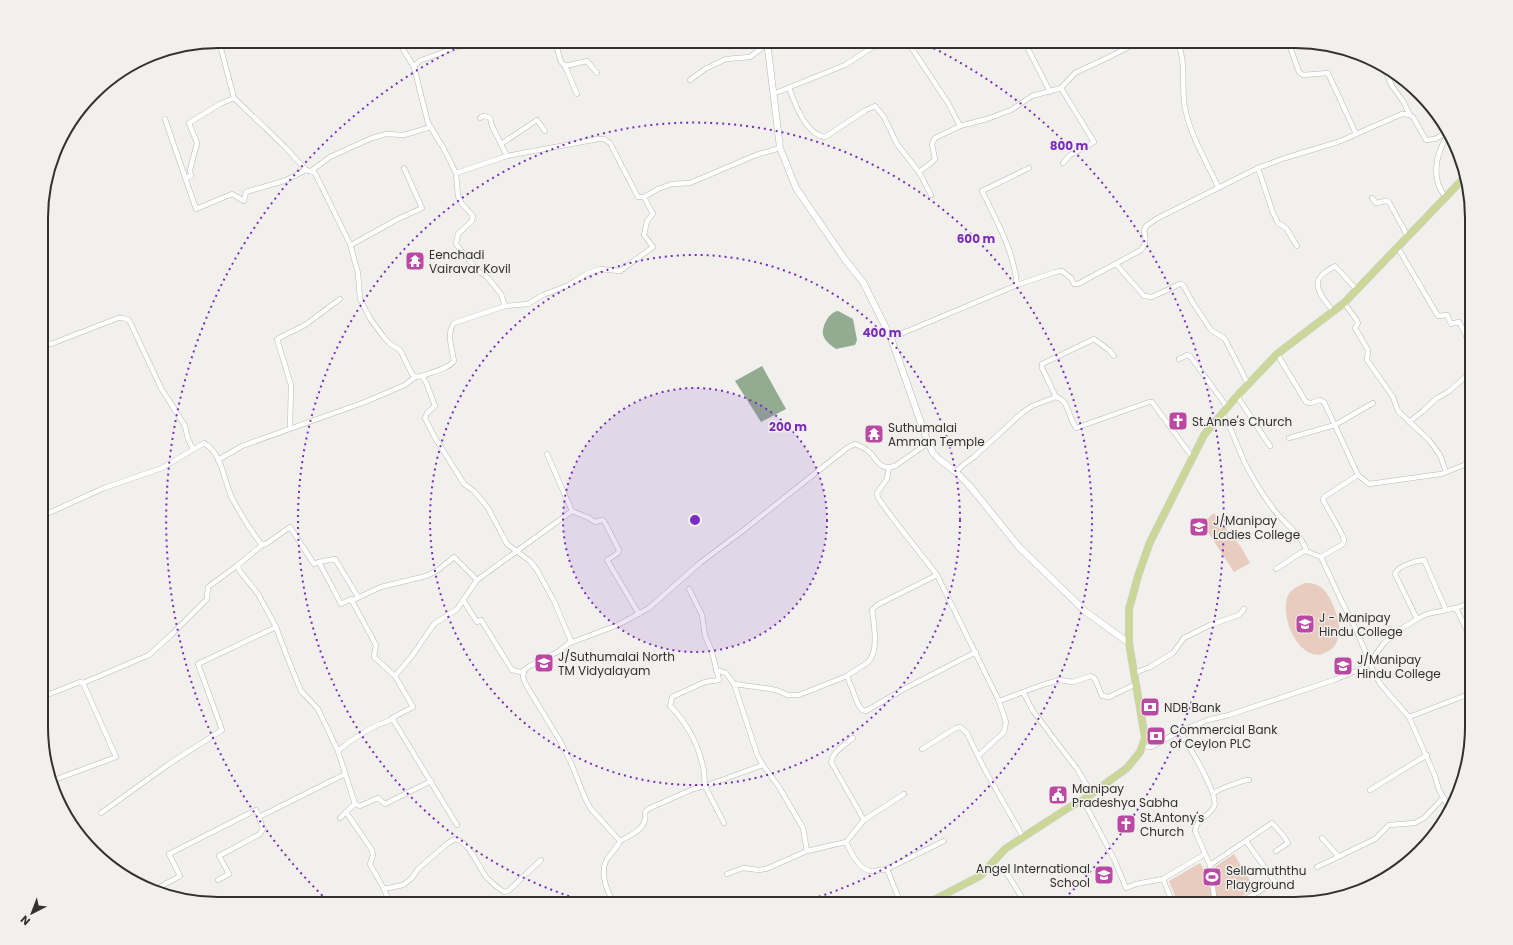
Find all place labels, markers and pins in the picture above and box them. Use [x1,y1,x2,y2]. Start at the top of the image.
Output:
place label: Eenchadi Vairavar Kovil [429,246,511,277]
temple icon: Eenchadi Vairavar Kovil [404,250,426,272]
church icon: St.Anne's Church [1167,410,1189,432]
place label: St.Anne's Church [1192,413,1292,430]
place label: Suthumalai Amman Temple [888,419,985,450]
temple icon: Suthumalai Amman Temple [863,423,885,445]
place label: J/Manipay Ladies College [1213,512,1300,543]
centre of rings [688,513,702,527]
school or university icon: J/Manipay Ladies College [1188,516,1210,538]
place label: J - Manipay Hindu College [1319,609,1403,640]
school or university icon: J - Manipay Hindu College [1294,613,1316,635]
place label: J/Suthumalai North TM Vidyalayam [558,648,675,679]
place label: J/Manipay Hindu College [1357,651,1441,682]
school or university icon: J/Suthumalai North TM Vidyalayam [533,652,555,674]
school or university icon: J/Manipay Hindu College [1332,655,1354,677]
bank icon: NDB Bank [1139,696,1161,718]
place label: NDB Bank [1164,699,1222,716]
place label: Commercial Bank of Ceylon PLC [1170,721,1278,752]
bank icon: Commercial Bank of Ceylon PLC [1145,725,1167,747]
place label: Manipay Pradeshya Sabha [1072,780,1178,811]
public building icon: Manipay Pradeshya Sabha [1047,784,1069,806]
place label: St.Antony's Church [1140,809,1204,840]
church icon: St.Antony's Church [1115,813,1137,835]
place label: Angel International School [976,860,1090,891]
place label: Sellamuththu Playground [1226,862,1306,893]
school or university icon: Angel International School [1093,864,1115,886]
sports icon: Sellamuththu Playground [1201,866,1223,888]

